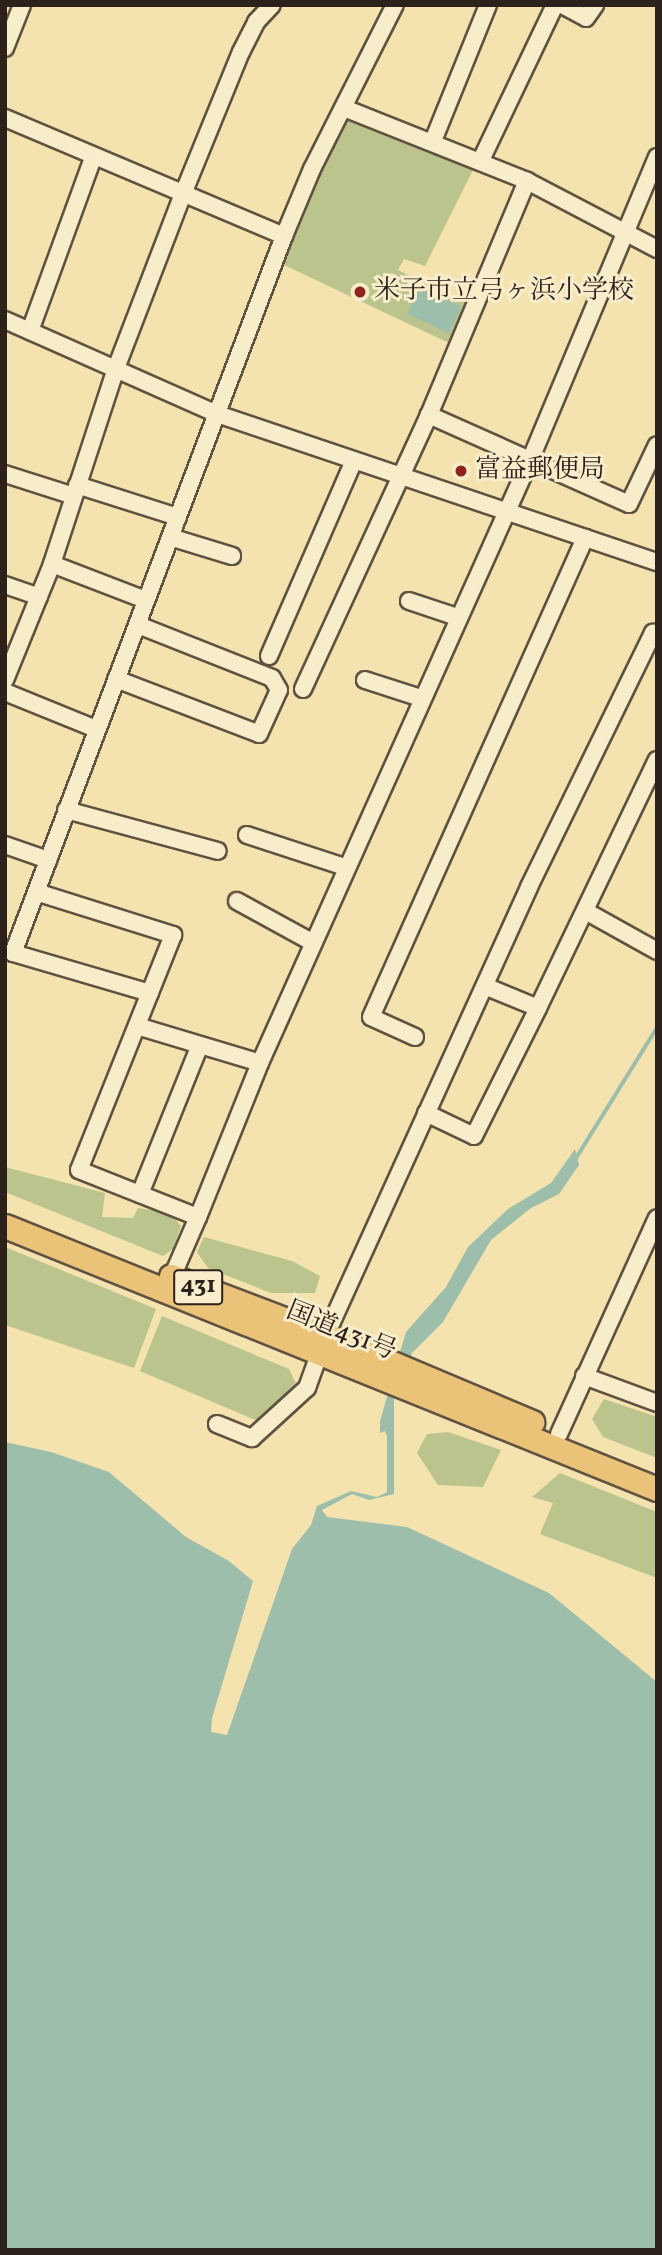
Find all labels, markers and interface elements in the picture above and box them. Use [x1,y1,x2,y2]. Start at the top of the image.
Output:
place label: 米子市立弓ヶ浜小学校 [374,276,634,308]
marker: 米子市立弓ヶ浜小学校 [352,284,368,300]
place label: 富益郵便局 [475,455,605,487]
marker: 富益郵便局 [453,463,469,479]
road number: 431 [172,1266,224,1308]
street label: 国道431号 [281,1296,401,1368]

